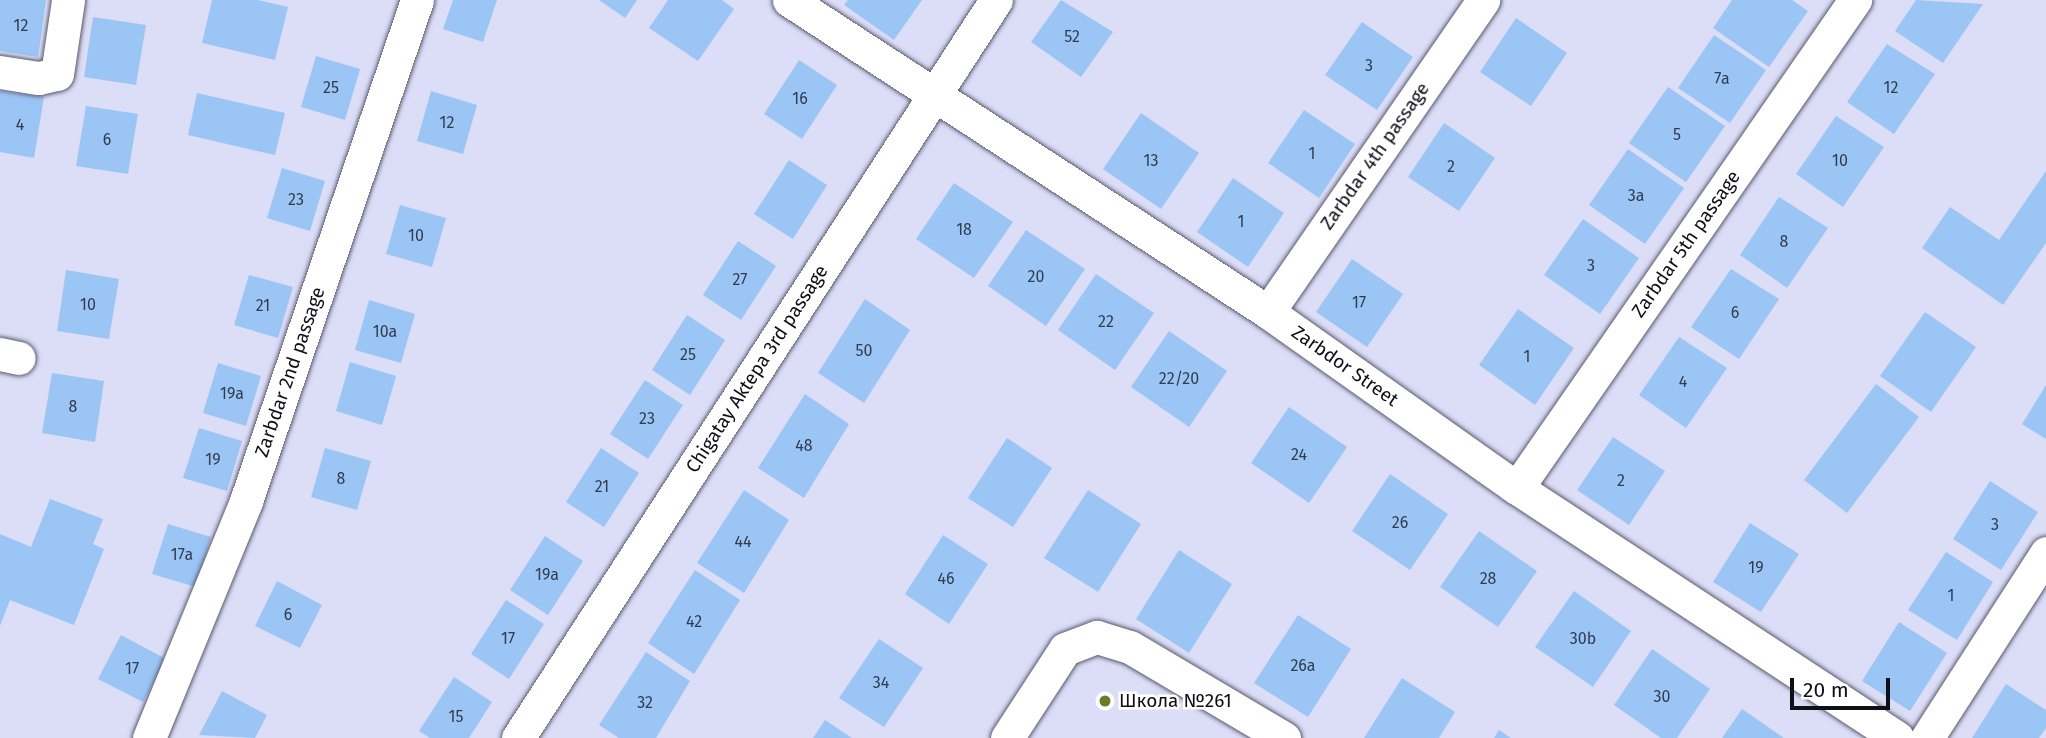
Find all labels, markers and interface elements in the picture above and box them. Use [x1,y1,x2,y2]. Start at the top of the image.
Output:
house number: 12 [14,16,28,36]
house number: 52 [1064,27,1080,47]
house number: 3 [1365,56,1373,76]
house number: 7a [1714,69,1730,89]
house number: 25 [323,78,339,98]
street label: Zarbdar 4th passage [1316,78,1434,234]
house number: 12 [1884,78,1898,98]
house number: 16 [792,89,808,109]
house number: 12 [440,113,454,133]
house number: 4 [16,115,24,135]
house number: 5 [1673,125,1681,145]
house number: 6 [103,130,111,150]
house number: 1 [1309,144,1315,164]
house number: 13 [1144,151,1158,171]
house number: 10 [1832,151,1848,171]
house number: 2 [1447,157,1455,177]
street label: Zarbdar 5th passage [1627,166,1745,322]
house number: 3a [1628,186,1644,206]
house number: 23 [288,190,304,210]
house number: 1 [1238,212,1244,232]
house number: 18 [956,220,972,240]
house number: 10 [408,226,424,246]
house number: 8 [1780,232,1788,252]
house number: 3 [1587,256,1595,276]
street label: Chigatay Aktepa 3rd passage [681,261,833,477]
house number: 20 [1028,267,1044,287]
house number: 27 [733,270,747,290]
street label: Zarbdar 2nd passage [250,284,330,460]
house number: 17 [1352,293,1366,313]
house number: 10 [80,295,96,315]
house number: 21 [256,296,270,316]
house number: 6 [1731,303,1739,323]
house number: 22 [1098,312,1114,332]
street label: Zarbdor Street [1287,321,1403,411]
house number: 10a [373,322,397,342]
house number: 50 [856,341,872,361]
house number: 25 [680,345,696,365]
house number: 1 [1524,347,1530,367]
house number: 22/20 [1159,369,1199,389]
house number: 4 [1679,372,1687,392]
house number: 19a [220,384,244,404]
house number: 8 [69,397,77,417]
house number: 23 [639,409,655,429]
house number: 48 [795,436,813,456]
house number: 24 [1291,445,1307,465]
house number: 19 [205,450,221,470]
house number: 8 [337,469,345,489]
house number: 2 [1617,471,1625,491]
house number: 21 [595,477,609,497]
house number: 26 [1392,513,1408,533]
house number: 3 [1991,515,1999,535]
house number: 44 [734,532,752,552]
house number: 17a [171,545,193,565]
house number: 19 [1748,558,1764,578]
house number: 19a [535,565,559,585]
house number: 46 [937,569,955,589]
house number: 28 [1480,569,1496,589]
house number: 1 [1948,586,1954,606]
house number: 6 [284,605,292,625]
house number: 42 [686,612,702,632]
house number: 17 [501,629,515,649]
house number: 30b [1570,629,1596,649]
house number: 26a [1290,656,1316,676]
house number: 17 [125,659,139,679]
scale bar [1794,664,1894,708]
house number: 34 [873,673,889,693]
text: 20 m [1803,677,1849,703]
house number: 30 [1654,687,1670,707]
place label: Школа №261 [1119,690,1232,712]
house number: 32 [637,693,653,713]
marker: Школа №261 [1097,693,1113,709]
house number: 15 [449,707,463,727]

